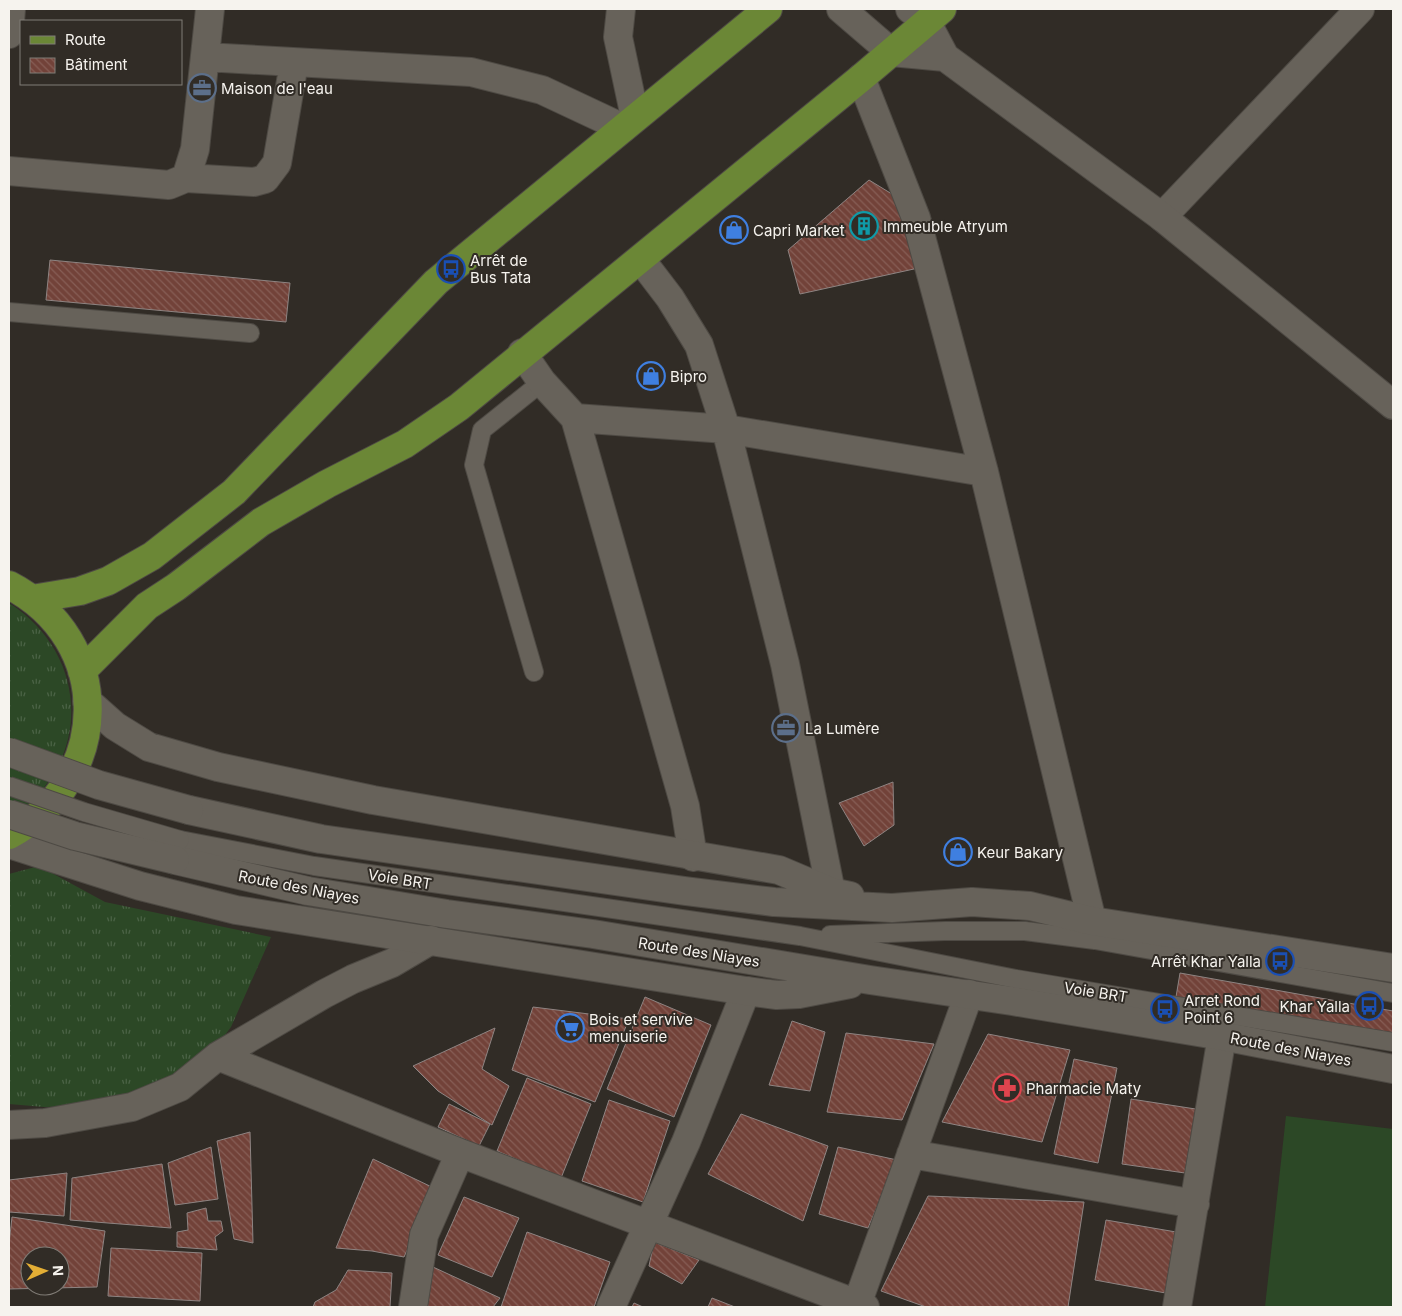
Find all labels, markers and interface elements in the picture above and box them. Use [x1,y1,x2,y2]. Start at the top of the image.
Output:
legend [20,20,182,85]
text: Route [65,30,106,49]
text: Bâtiment [65,55,128,74]
office icon: Maison de l'eau [187,73,217,103]
place label: Maison de l'eau [221,79,333,98]
building icon: Immeuble Atryum [849,211,879,241]
shop icon: Capri Market [719,215,749,245]
place label: Immeuble Atryum [883,217,1008,236]
place label: Capri Market [753,221,845,240]
place label: Arrêt de Bus Tata [470,251,531,287]
bus stop icon: Arrêt de Bus Tata [436,254,466,284]
shop icon: Bipro [636,361,666,391]
place label: Bipro [670,367,707,386]
office icon: La Lumère [771,713,801,743]
place label: La Lumère [805,719,880,738]
shop icon: Keur Bakary [943,837,973,867]
place label: Keur Bakary [977,843,1064,862]
street label: Voie BRT [367,865,433,893]
street label: Route des Niayes [237,866,361,908]
street label: Route des Niayes [637,933,761,971]
bus stop icon: Arrêt Khar Yalla [1265,946,1295,976]
place label: Arrêt Khar Yalla [1151,952,1261,971]
street label: Voie BRT [1063,978,1129,1006]
place label: Arret Rond Point 6 [1184,991,1260,1027]
bus stop icon: Khar Yalla [1354,991,1384,1021]
bus stop icon: Arret Rond Point 6 [1150,994,1180,1024]
place label: Khar Yalla [1280,997,1350,1016]
place label: Bois et servive menuiserie [589,1010,693,1046]
supermarket icon: Bois et servive menuiserie [555,1013,585,1043]
street label: Route des Niayes [1229,1028,1353,1070]
pharmacy icon: Pharmacie Maty [992,1073,1022,1103]
place label: Pharmacie Maty [1026,1079,1142,1098]
north arrow [20,1246,70,1296]
text: N [50,1265,67,1276]

